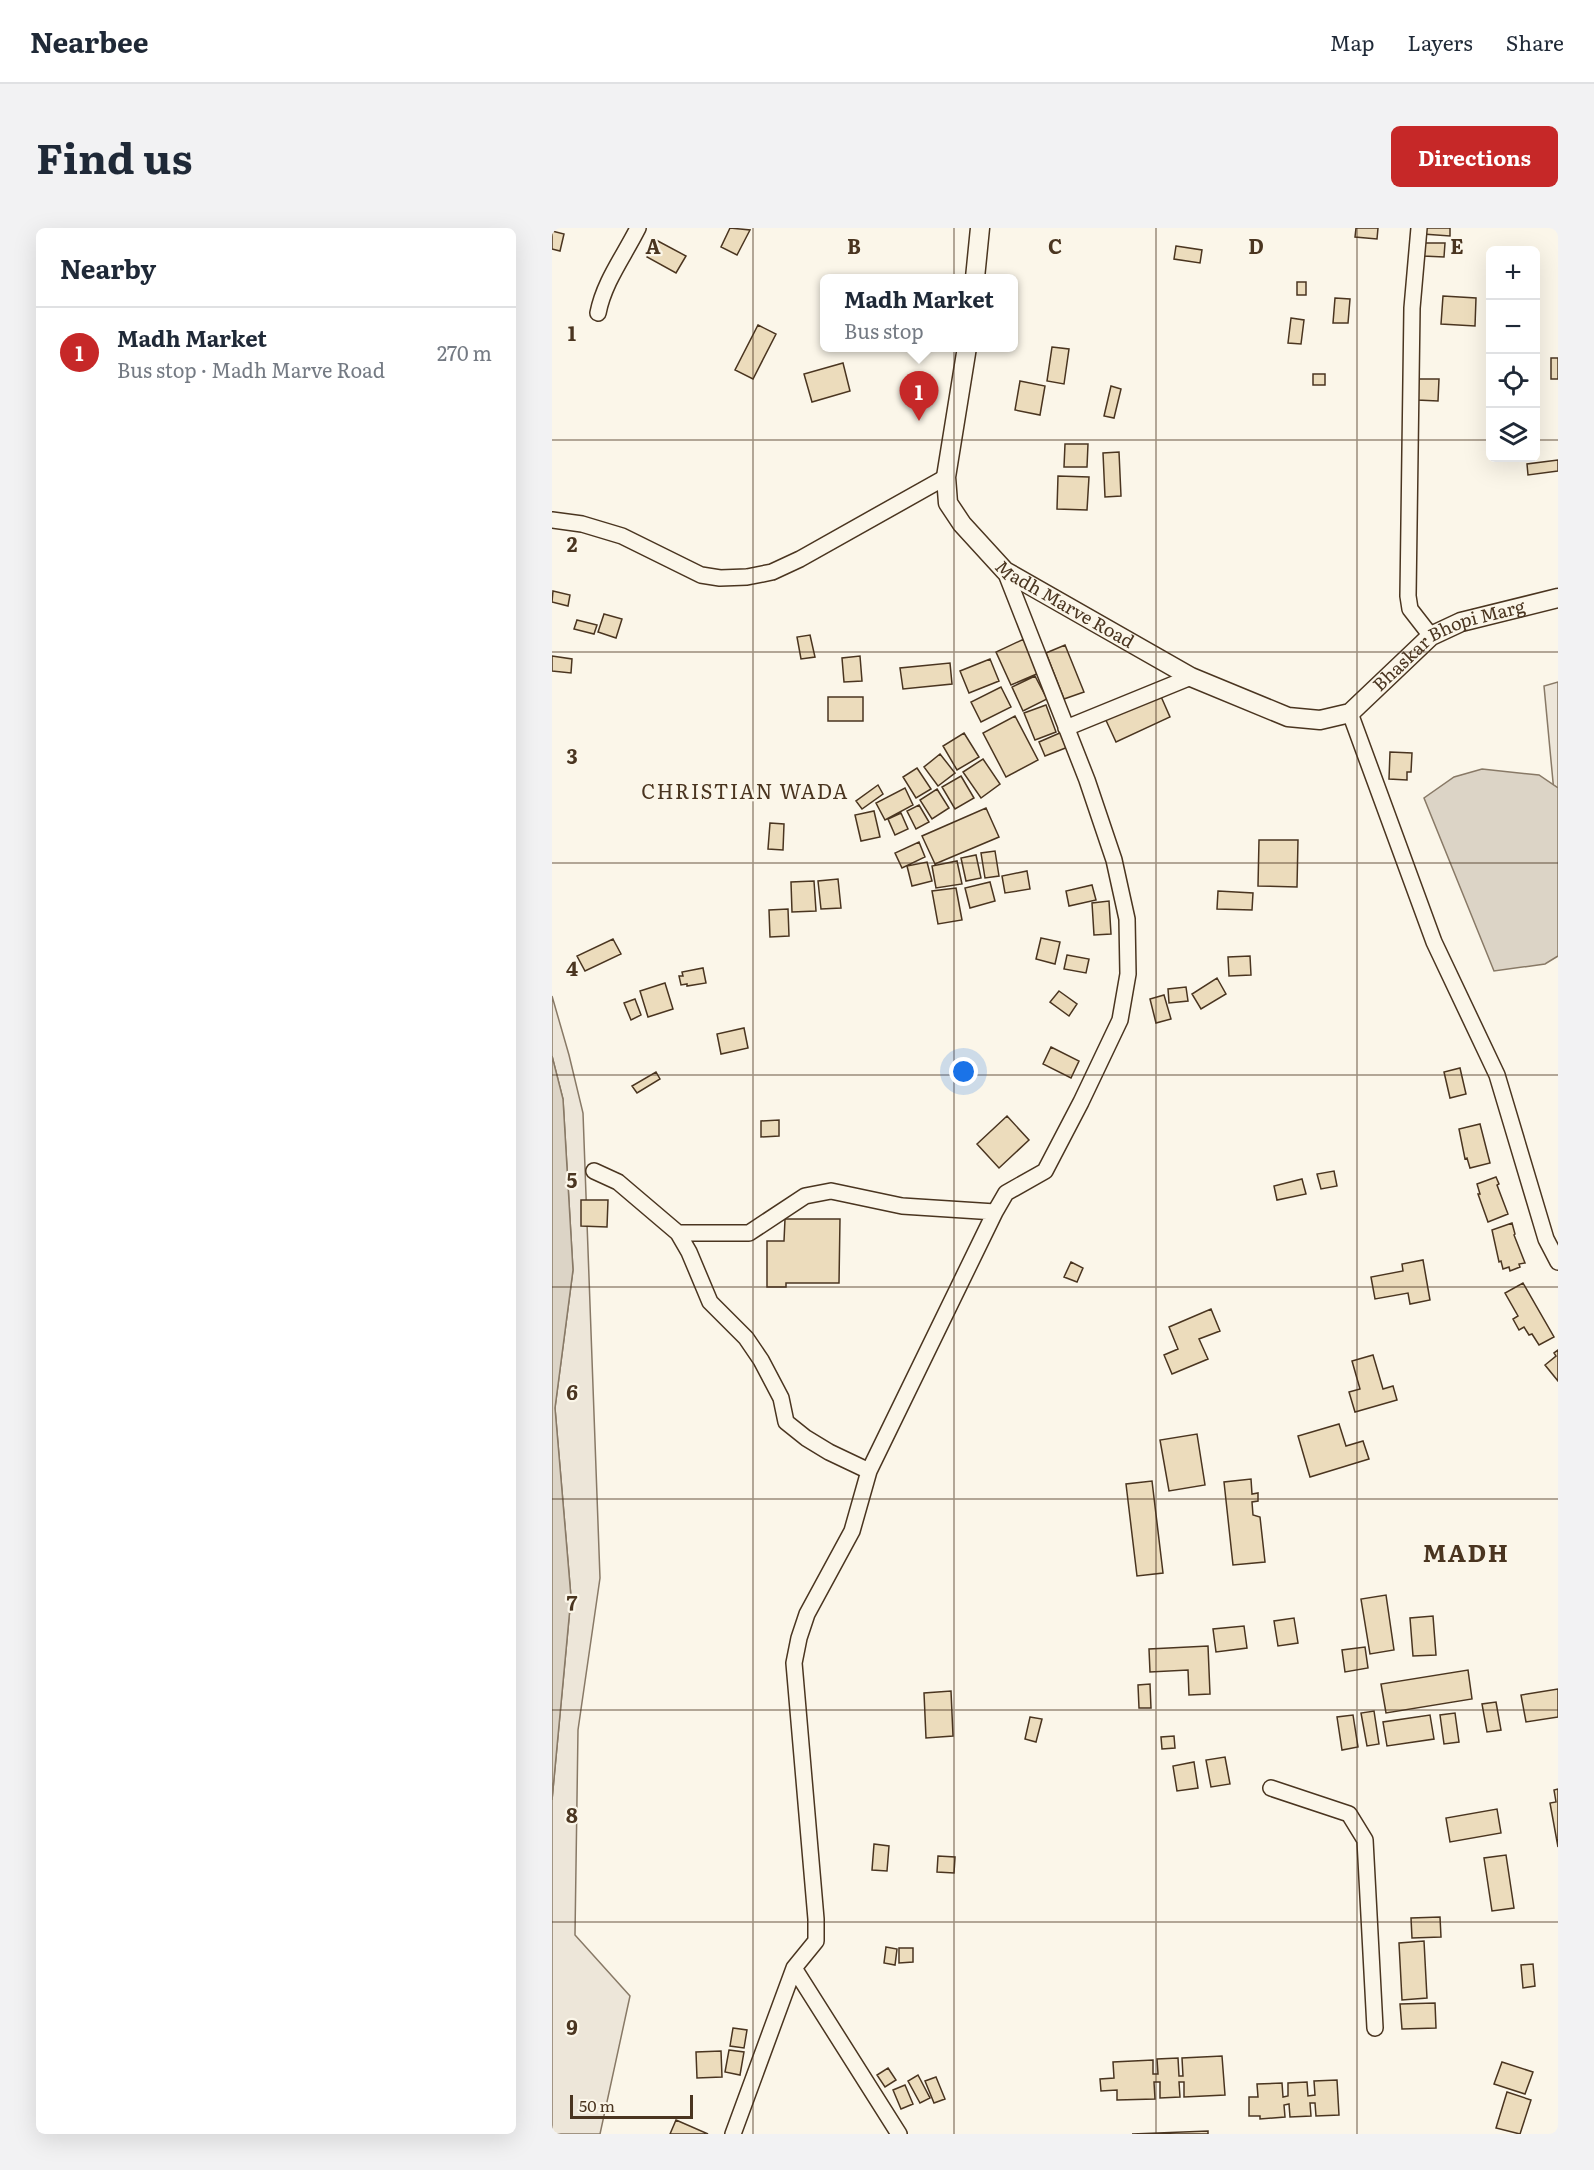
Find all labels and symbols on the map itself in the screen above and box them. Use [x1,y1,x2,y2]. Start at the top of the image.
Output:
text: A [645,230,661,260]
text: B [847,230,861,260]
text: C [1048,230,1062,260]
text: D [1248,230,1264,260]
text: E [1450,230,1464,260]
text: 1 [568,317,576,347]
pin: 1 [900,372,938,421]
text: 2 [567,528,578,558]
street label: Madh Marve Road [989,554,1140,654]
street label: Bhaskar Bhopi Marg [1366,591,1529,697]
text: 3 [566,740,578,770]
district label: CHRISTIAN WADA [641,775,849,805]
text: 4 [566,952,578,982]
your location [949,1057,978,1086]
text: 5 [567,1164,578,1194]
text: 6 [566,1376,578,1406]
district label: MADH [1423,1534,1509,1569]
text: 7 [567,1587,578,1617]
text: 8 [566,1799,578,1829]
text: 9 [566,2011,578,2041]
scale bar [570,2092,693,2120]

